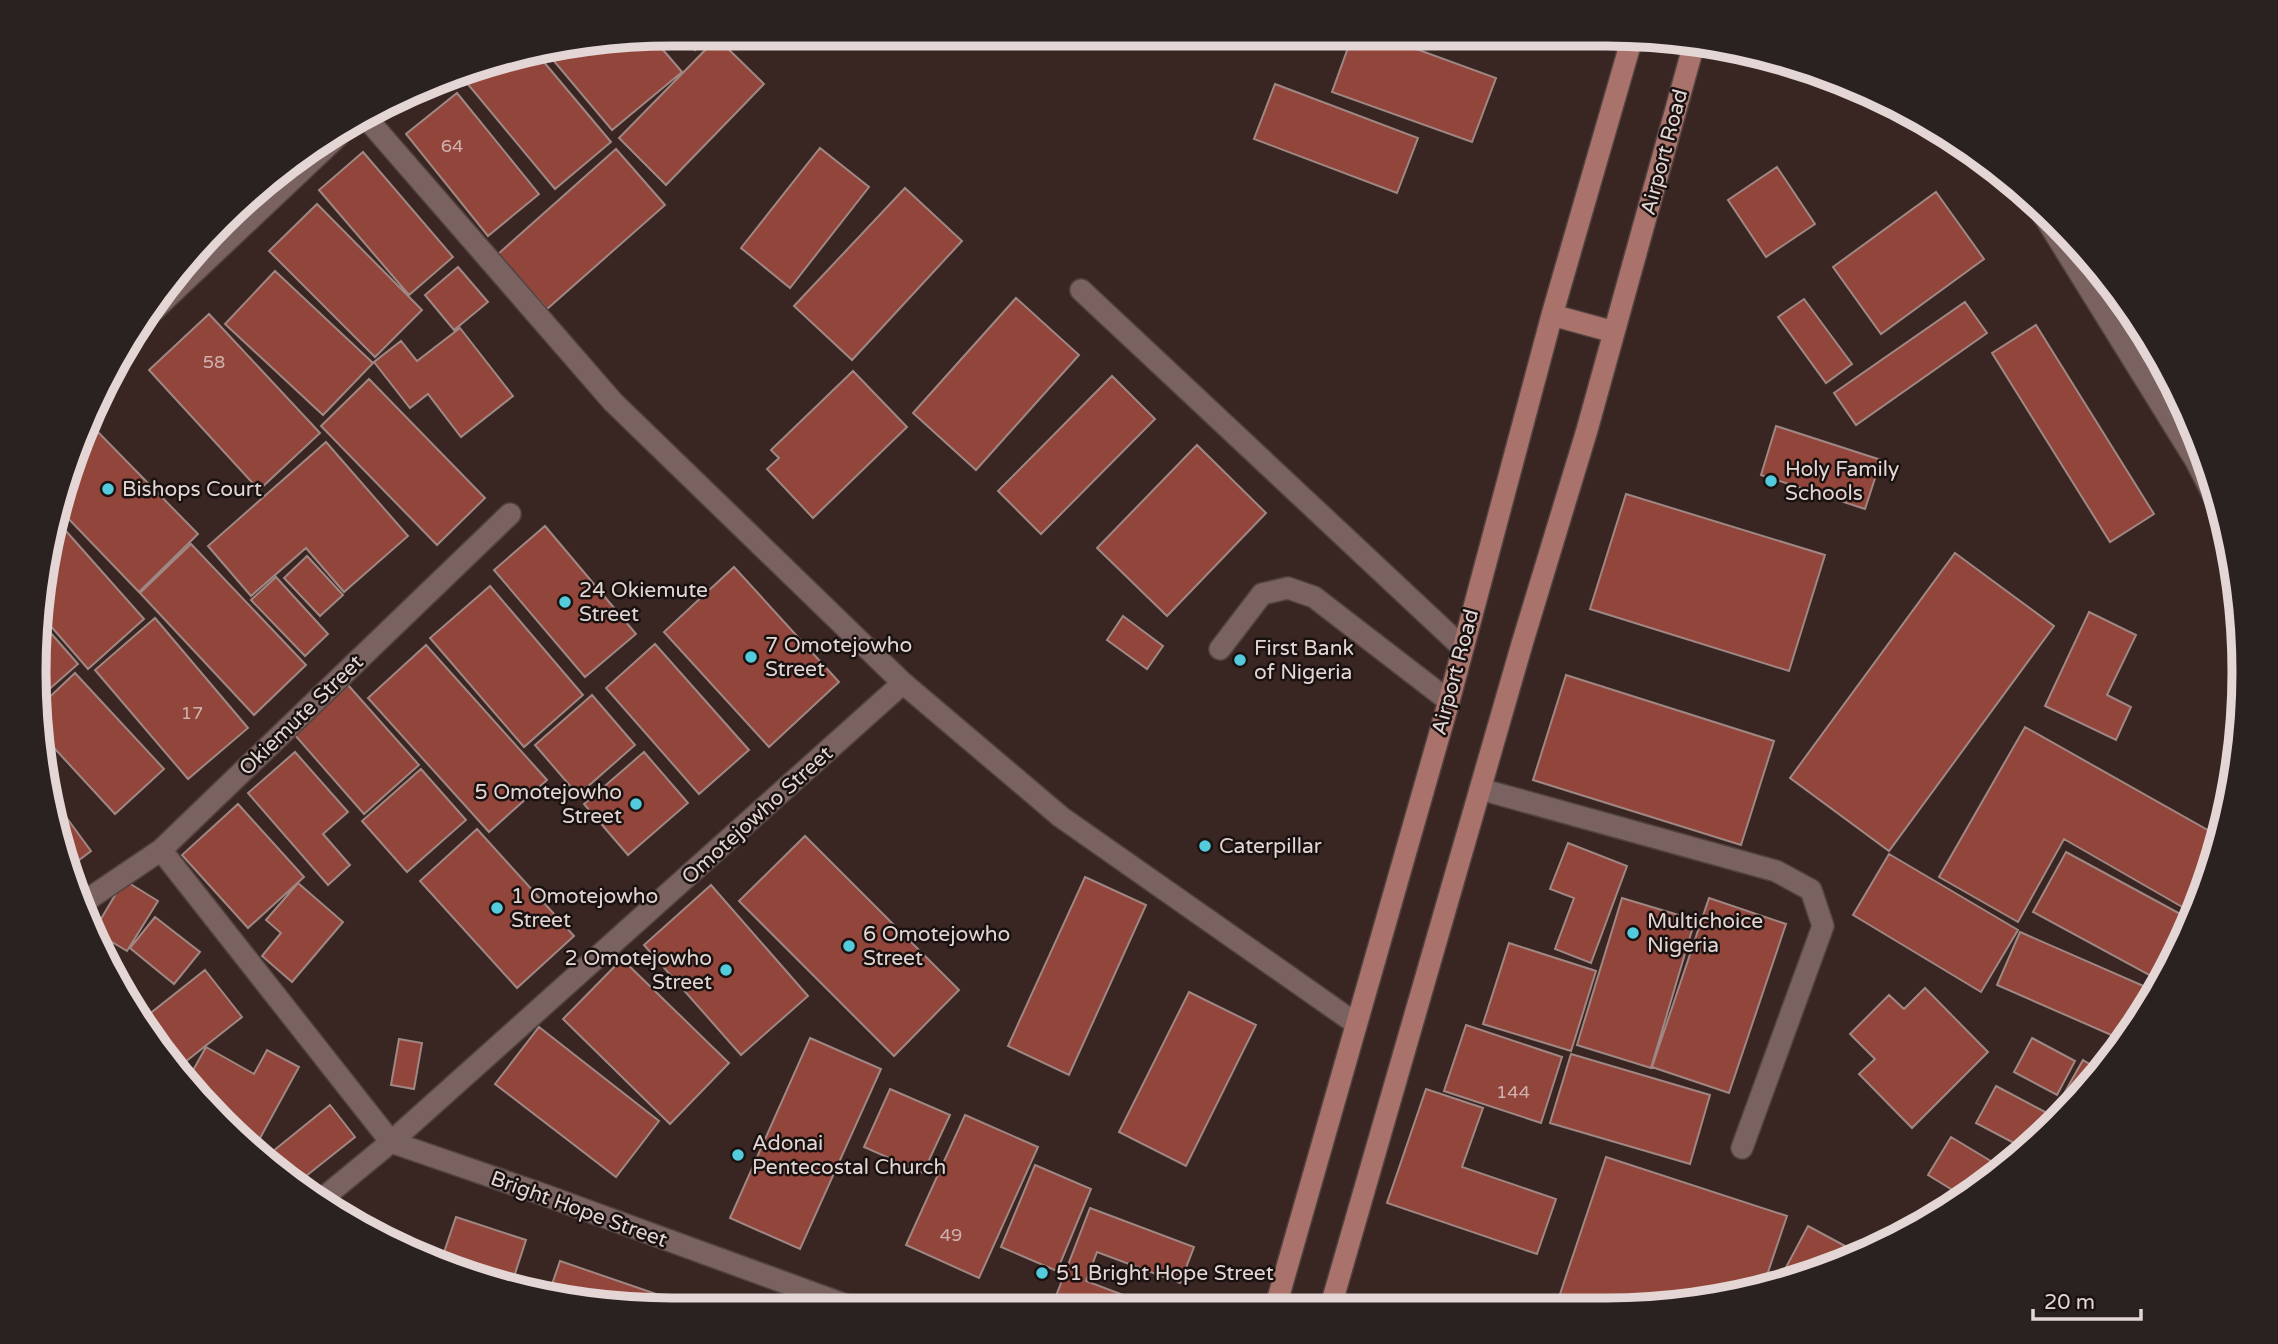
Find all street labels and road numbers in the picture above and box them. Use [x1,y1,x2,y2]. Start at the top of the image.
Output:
street label: Airport Road [1636,87,1693,218]
street label: Airport Road [1427,607,1484,738]
street label: Okiemute Street [234,650,369,781]
street label: Omotejowho Street [677,741,838,890]
street label: Bright Hope Street [487,1166,670,1253]

